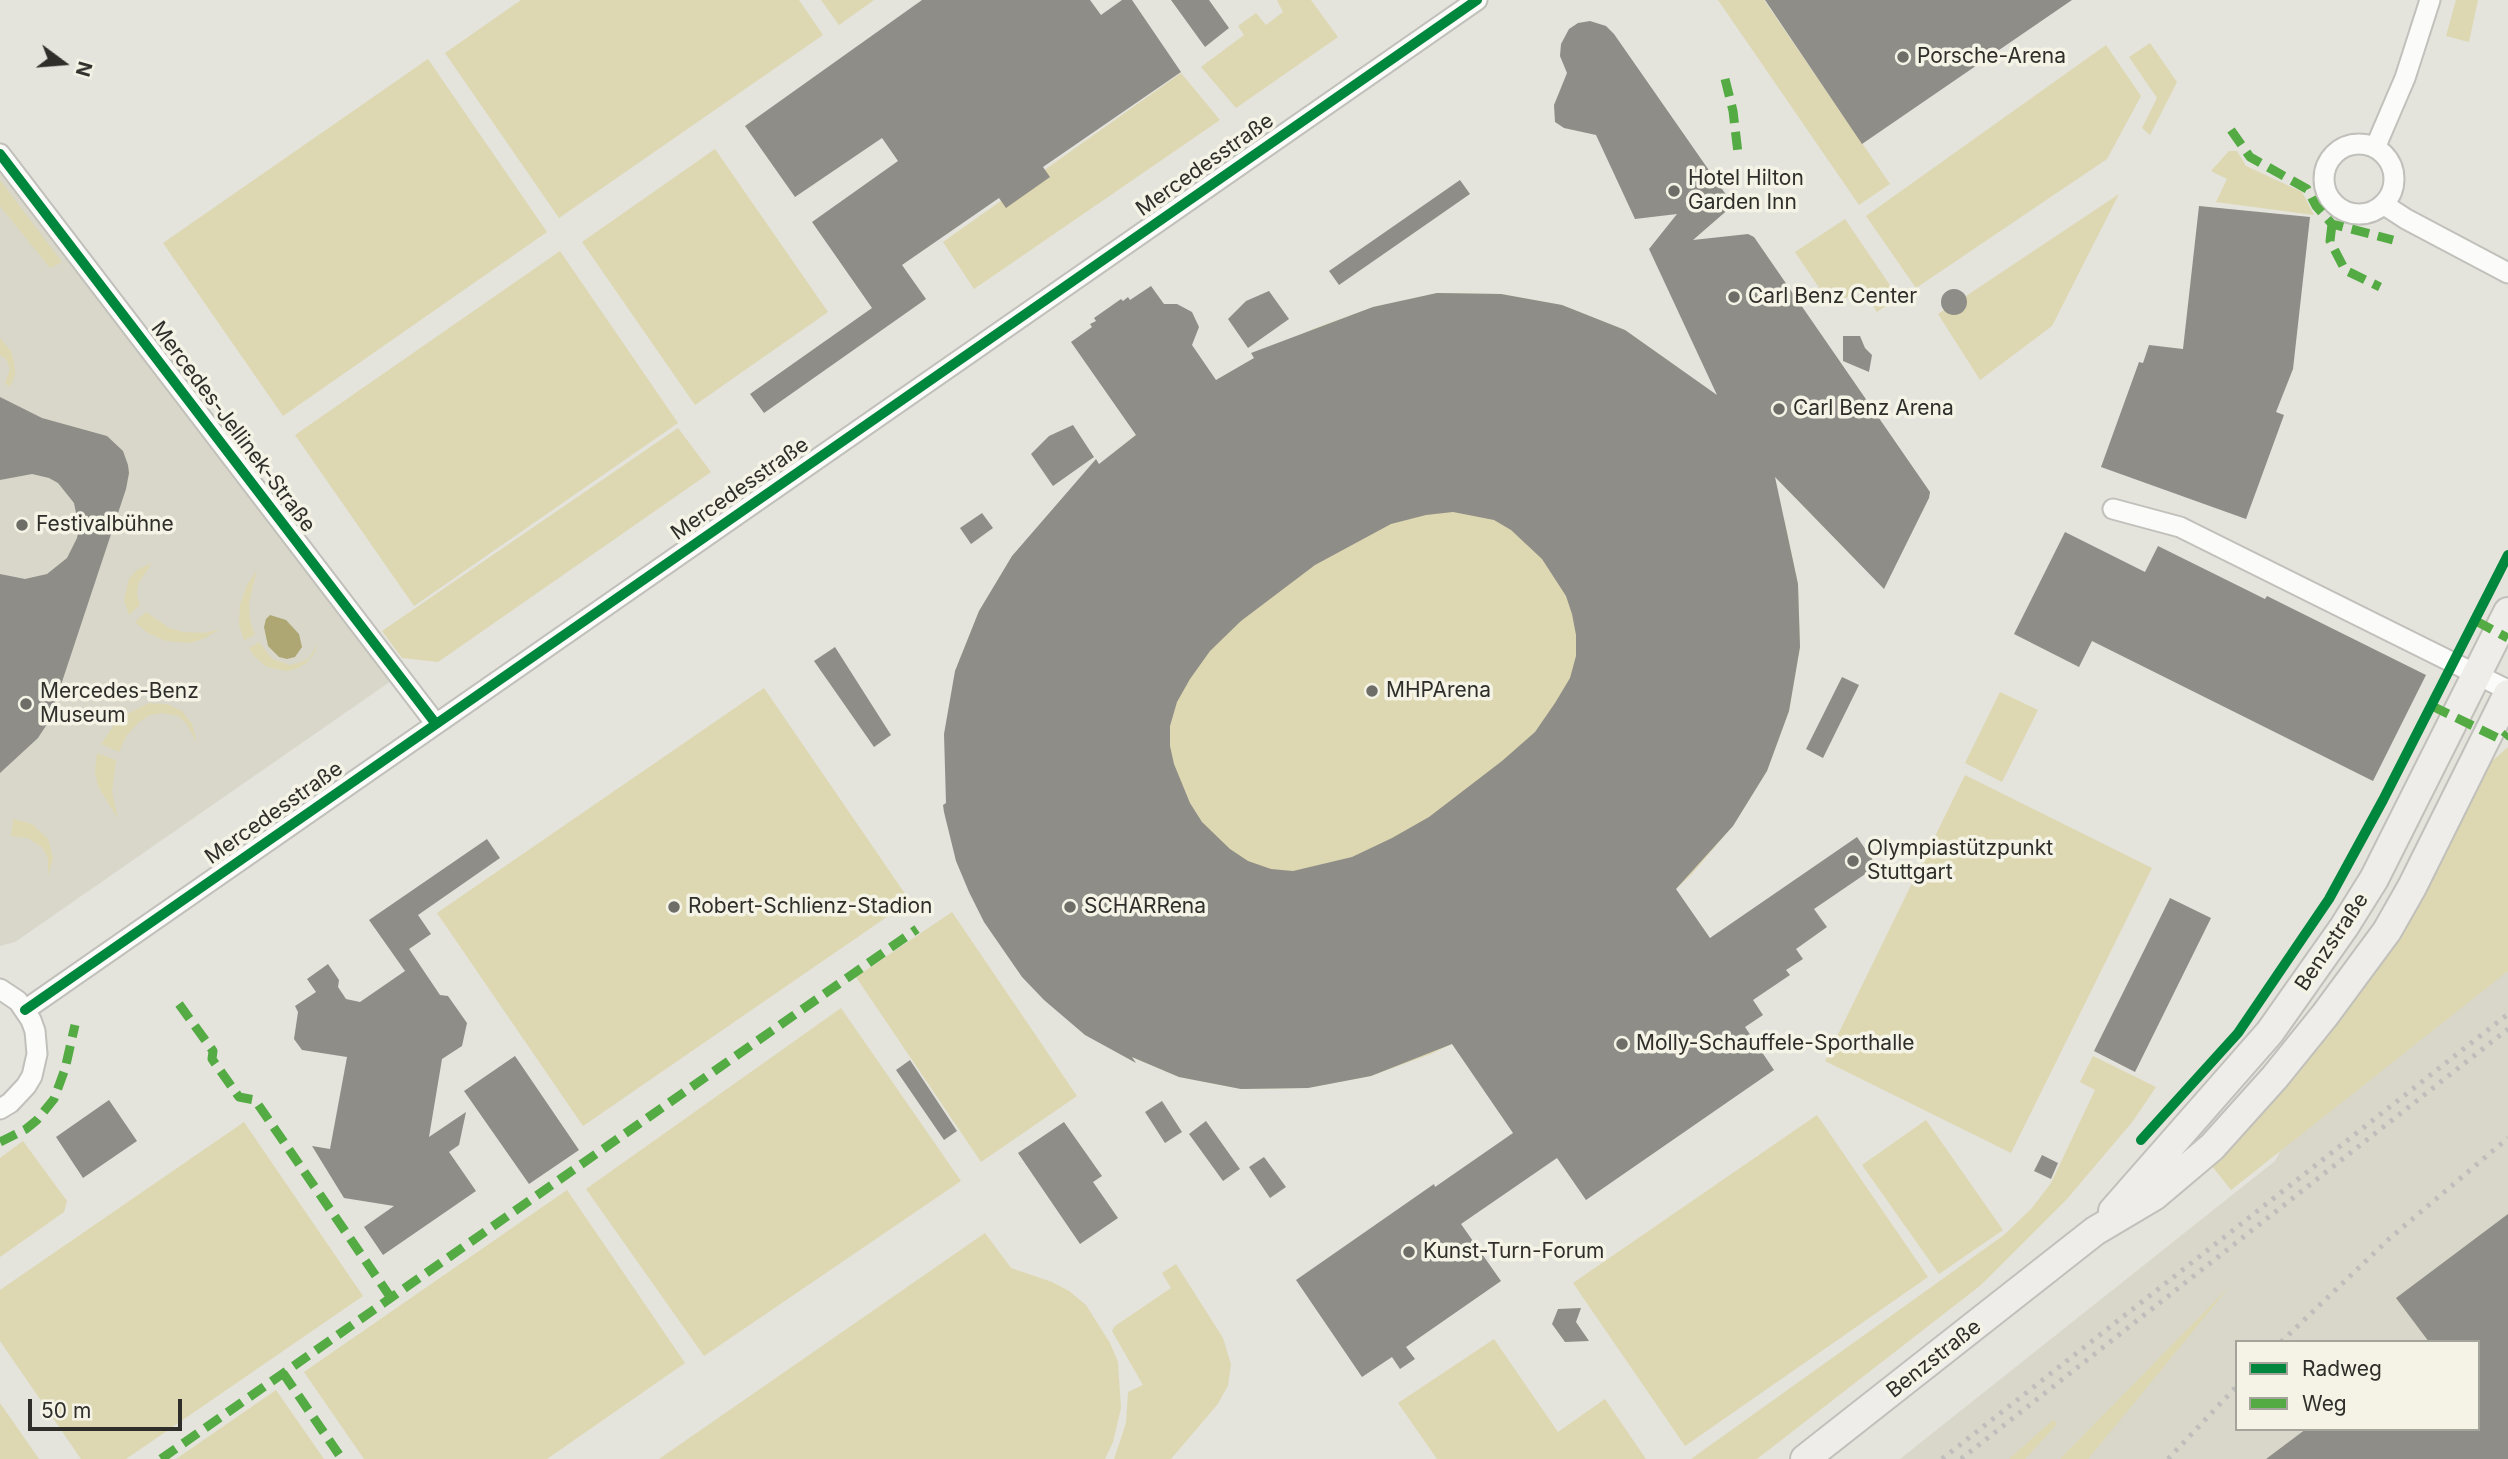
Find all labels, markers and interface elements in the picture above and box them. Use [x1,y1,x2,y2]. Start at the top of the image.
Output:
north arrow [28,28,98,98]
place label: Porsche-Arena [1917,44,2066,70]
marker: Porsche-Arena [1895,49,1911,65]
text: N [71,59,97,79]
street label: Mercedesstraße [1131,108,1279,222]
place label: Hotel Hilton Garden Inn [1688,166,1804,216]
marker: Hotel Hilton Garden Inn [1666,183,1682,199]
place label: Carl Benz Center [1748,284,1917,310]
marker: Carl Benz Center [1726,289,1742,305]
street label: Mercedes-Jellinek-Straße [145,317,321,537]
place label: Carl Benz Arena [1793,396,1954,422]
marker: Carl Benz Arena [1771,401,1787,417]
street label: Mercedesstraße [666,432,814,546]
place label: Festivalbühne [36,512,174,538]
marker: Festivalbühne [14,517,30,533]
place label: MHPArena [1386,678,1491,704]
place label: Mercedes-Benz Museum [40,679,199,729]
marker: MHPArena [1364,683,1380,699]
marker: Mercedes-Benz Museum [18,696,34,712]
street label: Mercedesstraße [200,756,348,870]
place label: Olympiastützpunkt Stuttgart [1867,836,2053,886]
marker: Olympiastützpunkt Stuttgart [1845,853,1861,869]
street label: Benzstraße [2290,888,2374,996]
place label: Robert-Schlienz-Stadion [688,894,932,920]
place label: SCHARRena [1084,894,1206,920]
marker: Robert-Schlienz-Stadion [666,899,682,915]
marker: SCHARRena [1062,899,1078,915]
place label: Molly-Schauffele-Sporthalle [1636,1031,1915,1057]
marker: Molly-Schauffele-Sporthalle [1614,1036,1630,1052]
place label: Kunst-Turn-Forum [1423,1239,1604,1265]
marker: Kunst-Turn-Forum [1401,1244,1417,1260]
street label: Benzstraße [1882,1314,1986,1404]
legend [2235,1340,2480,1431]
text: Radweg [2302,1356,2382,1381]
scale bar [32,1386,186,1430]
text: Weg [2302,1391,2347,1416]
text: 50 m [41,1398,91,1423]

